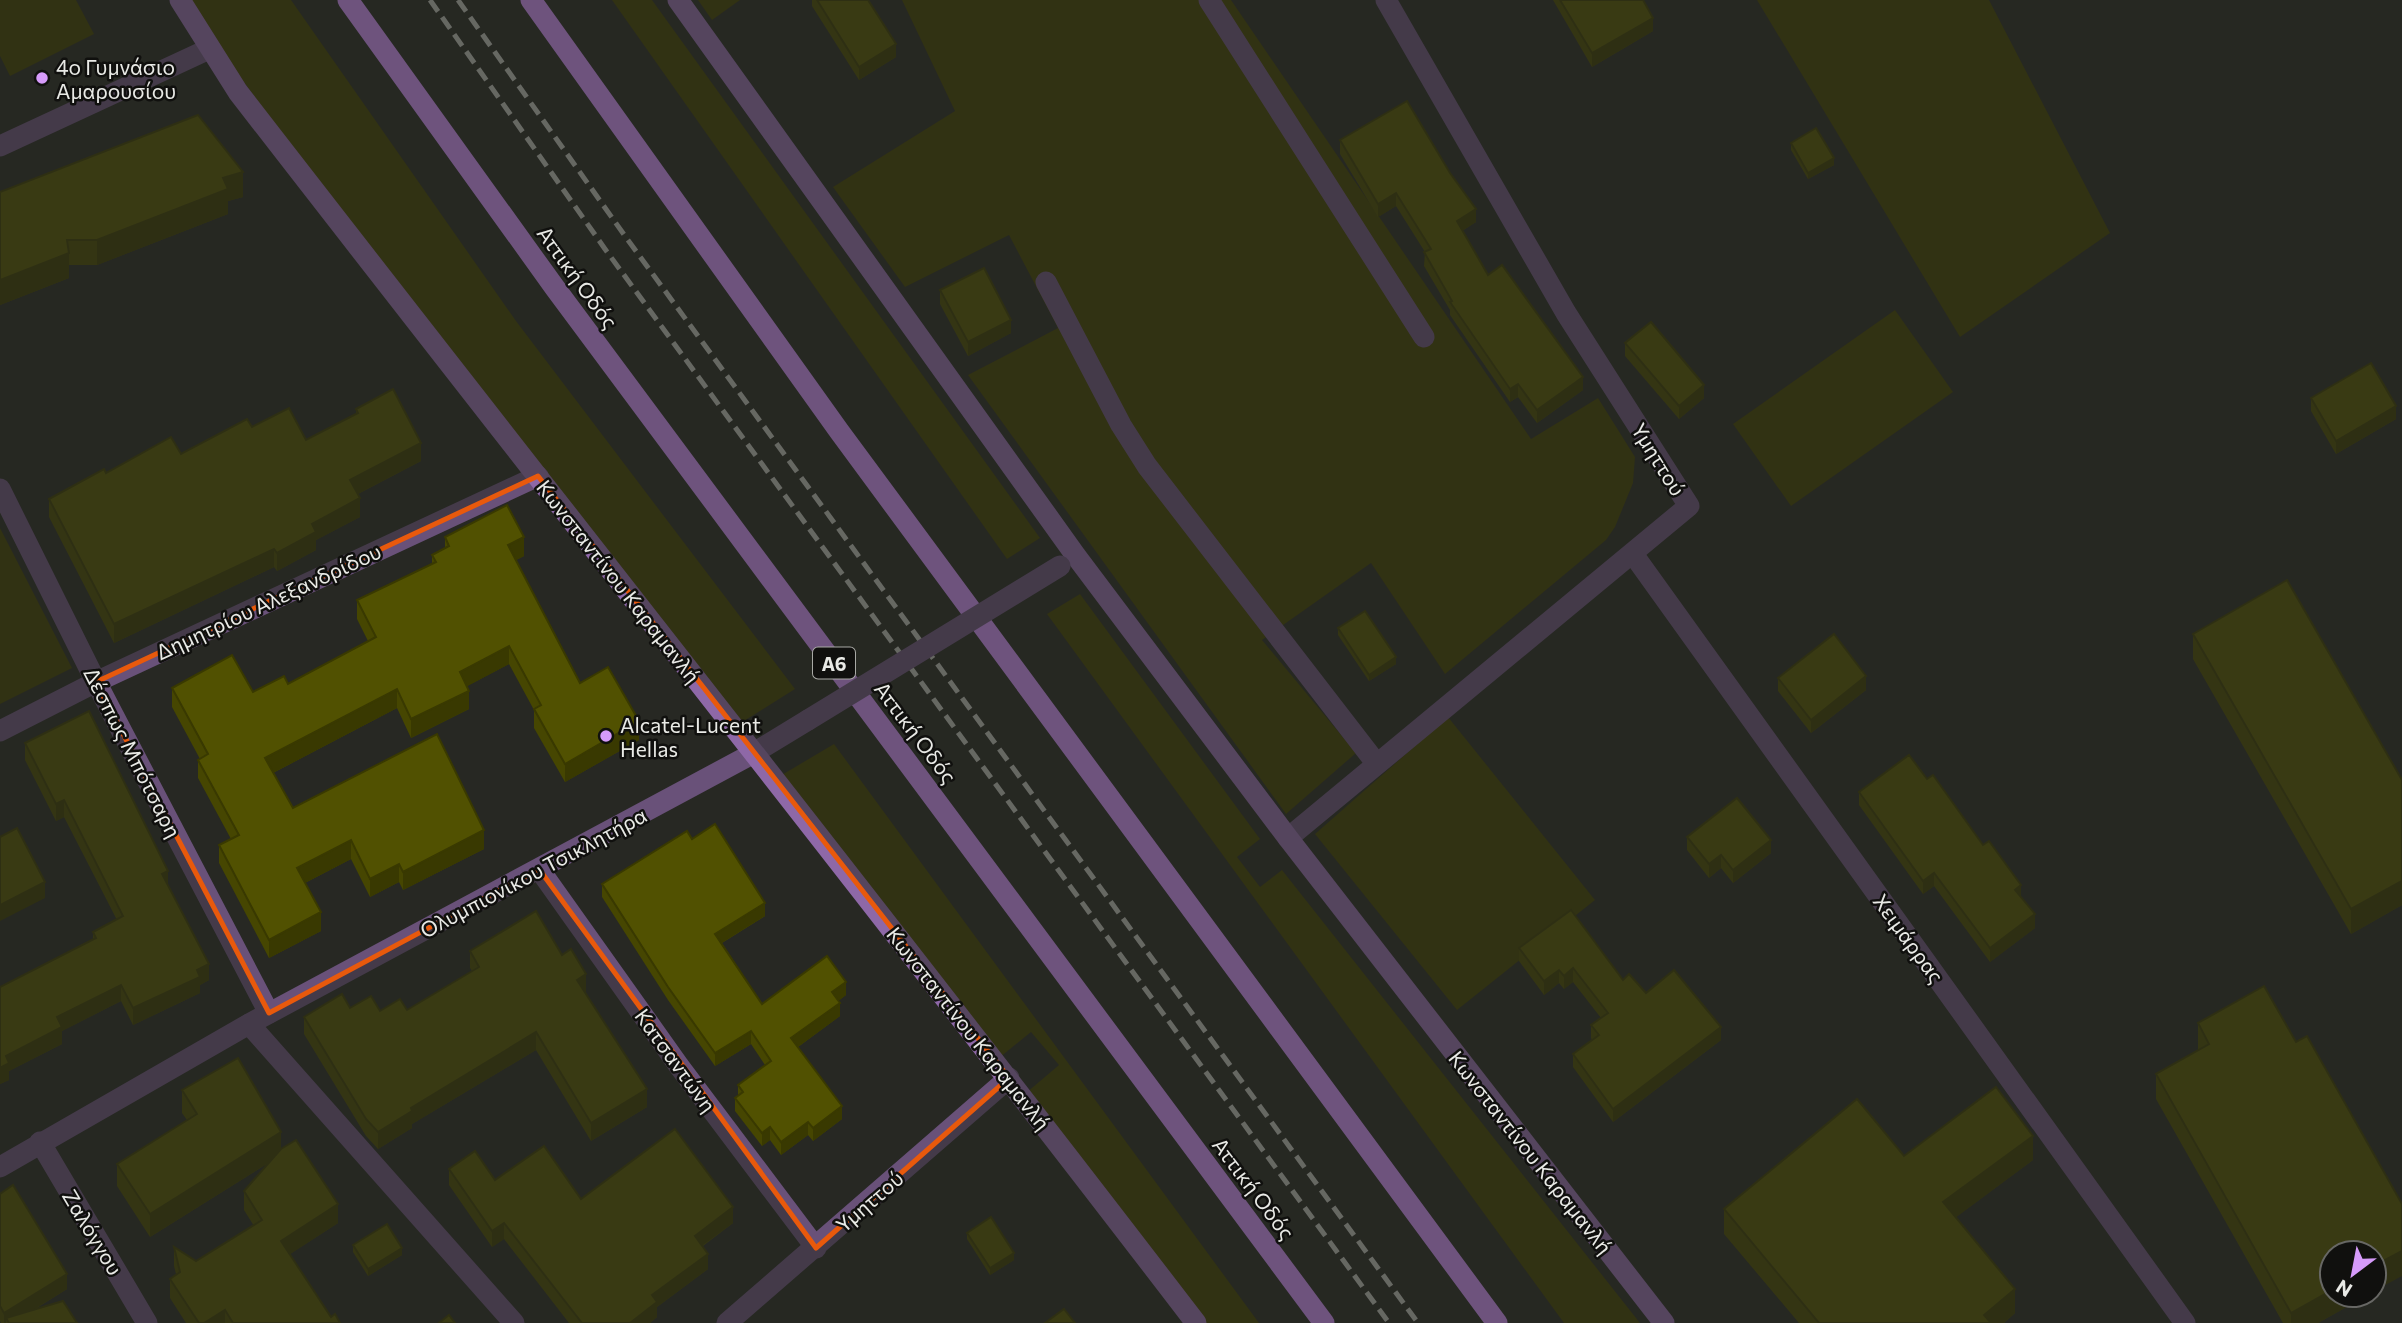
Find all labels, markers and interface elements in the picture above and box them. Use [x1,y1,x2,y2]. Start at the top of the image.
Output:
place label: 4ο Γυμνάσιο Αμαρουσίου [56,54,176,103]
marker: 4ο Γυμνάσιο Αμαρουσίου [34,70,50,86]
street label: Αττική Οδός [532,221,624,333]
street label: Υμηττού [1627,418,1691,500]
street label: Κωνσταντίνου Καραμανλή [532,475,706,687]
street label: Δημητρίου Αλεξανδρίδου [151,538,385,664]
road number: Α6 [813,648,855,678]
street label: Δέσπως Μπότσαρη [79,663,187,841]
street label: Αττική Οδός [870,676,962,788]
place label: Alcatel-Lucent Hellas [620,712,761,761]
marker: Alcatel-Lucent Hellas [598,728,614,744]
street label: Ολυμπιονίκου Τσικλητήρα [415,802,651,942]
street label: Χειμάρρας [1869,889,1949,987]
street label: Κωνσταντίνου Καραμανλή [882,922,1056,1134]
street label: Κατσαντώνη [630,1004,722,1116]
street label: Κωνσταντίνου Καραμανλή [1444,1046,1618,1258]
street label: Αττική Οδός [1208,1132,1300,1244]
street label: Υμηττού [830,1165,908,1237]
street label: Ζαλόγγου [58,1185,128,1279]
north arrow [2318,1239,2388,1309]
text: N [2332,1275,2356,1302]

